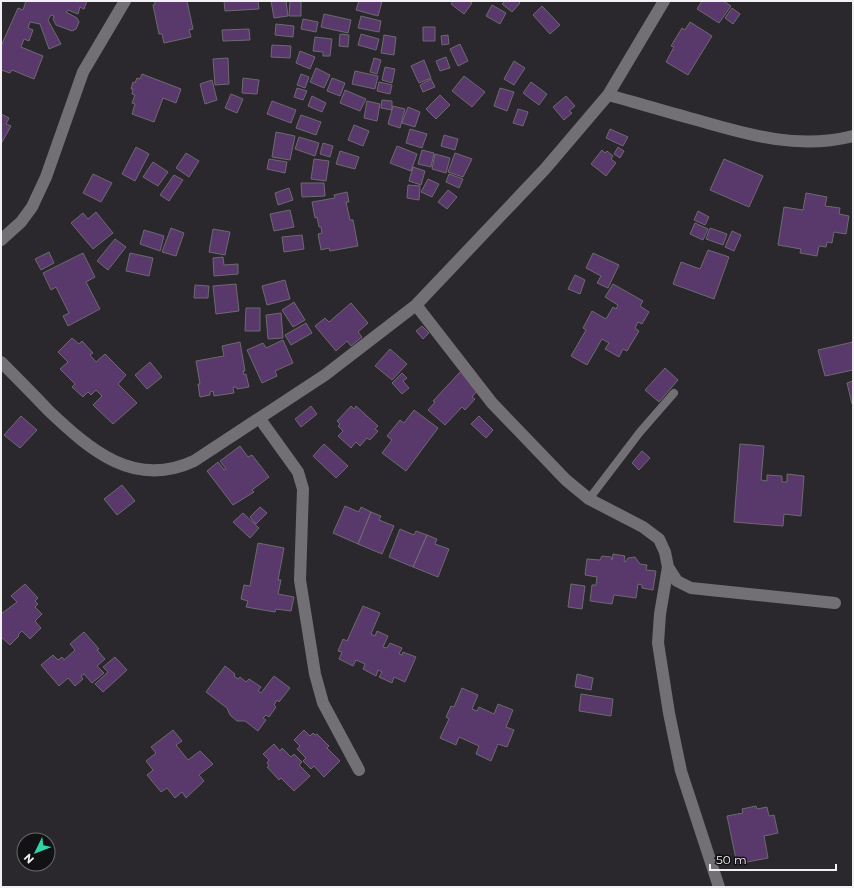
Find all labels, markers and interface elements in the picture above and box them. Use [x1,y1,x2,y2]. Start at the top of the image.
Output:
north arrow [16,832,56,872]
scale bar [710,846,836,872]
text: N [21,851,37,867]
text: 50 m [716,852,747,867]

